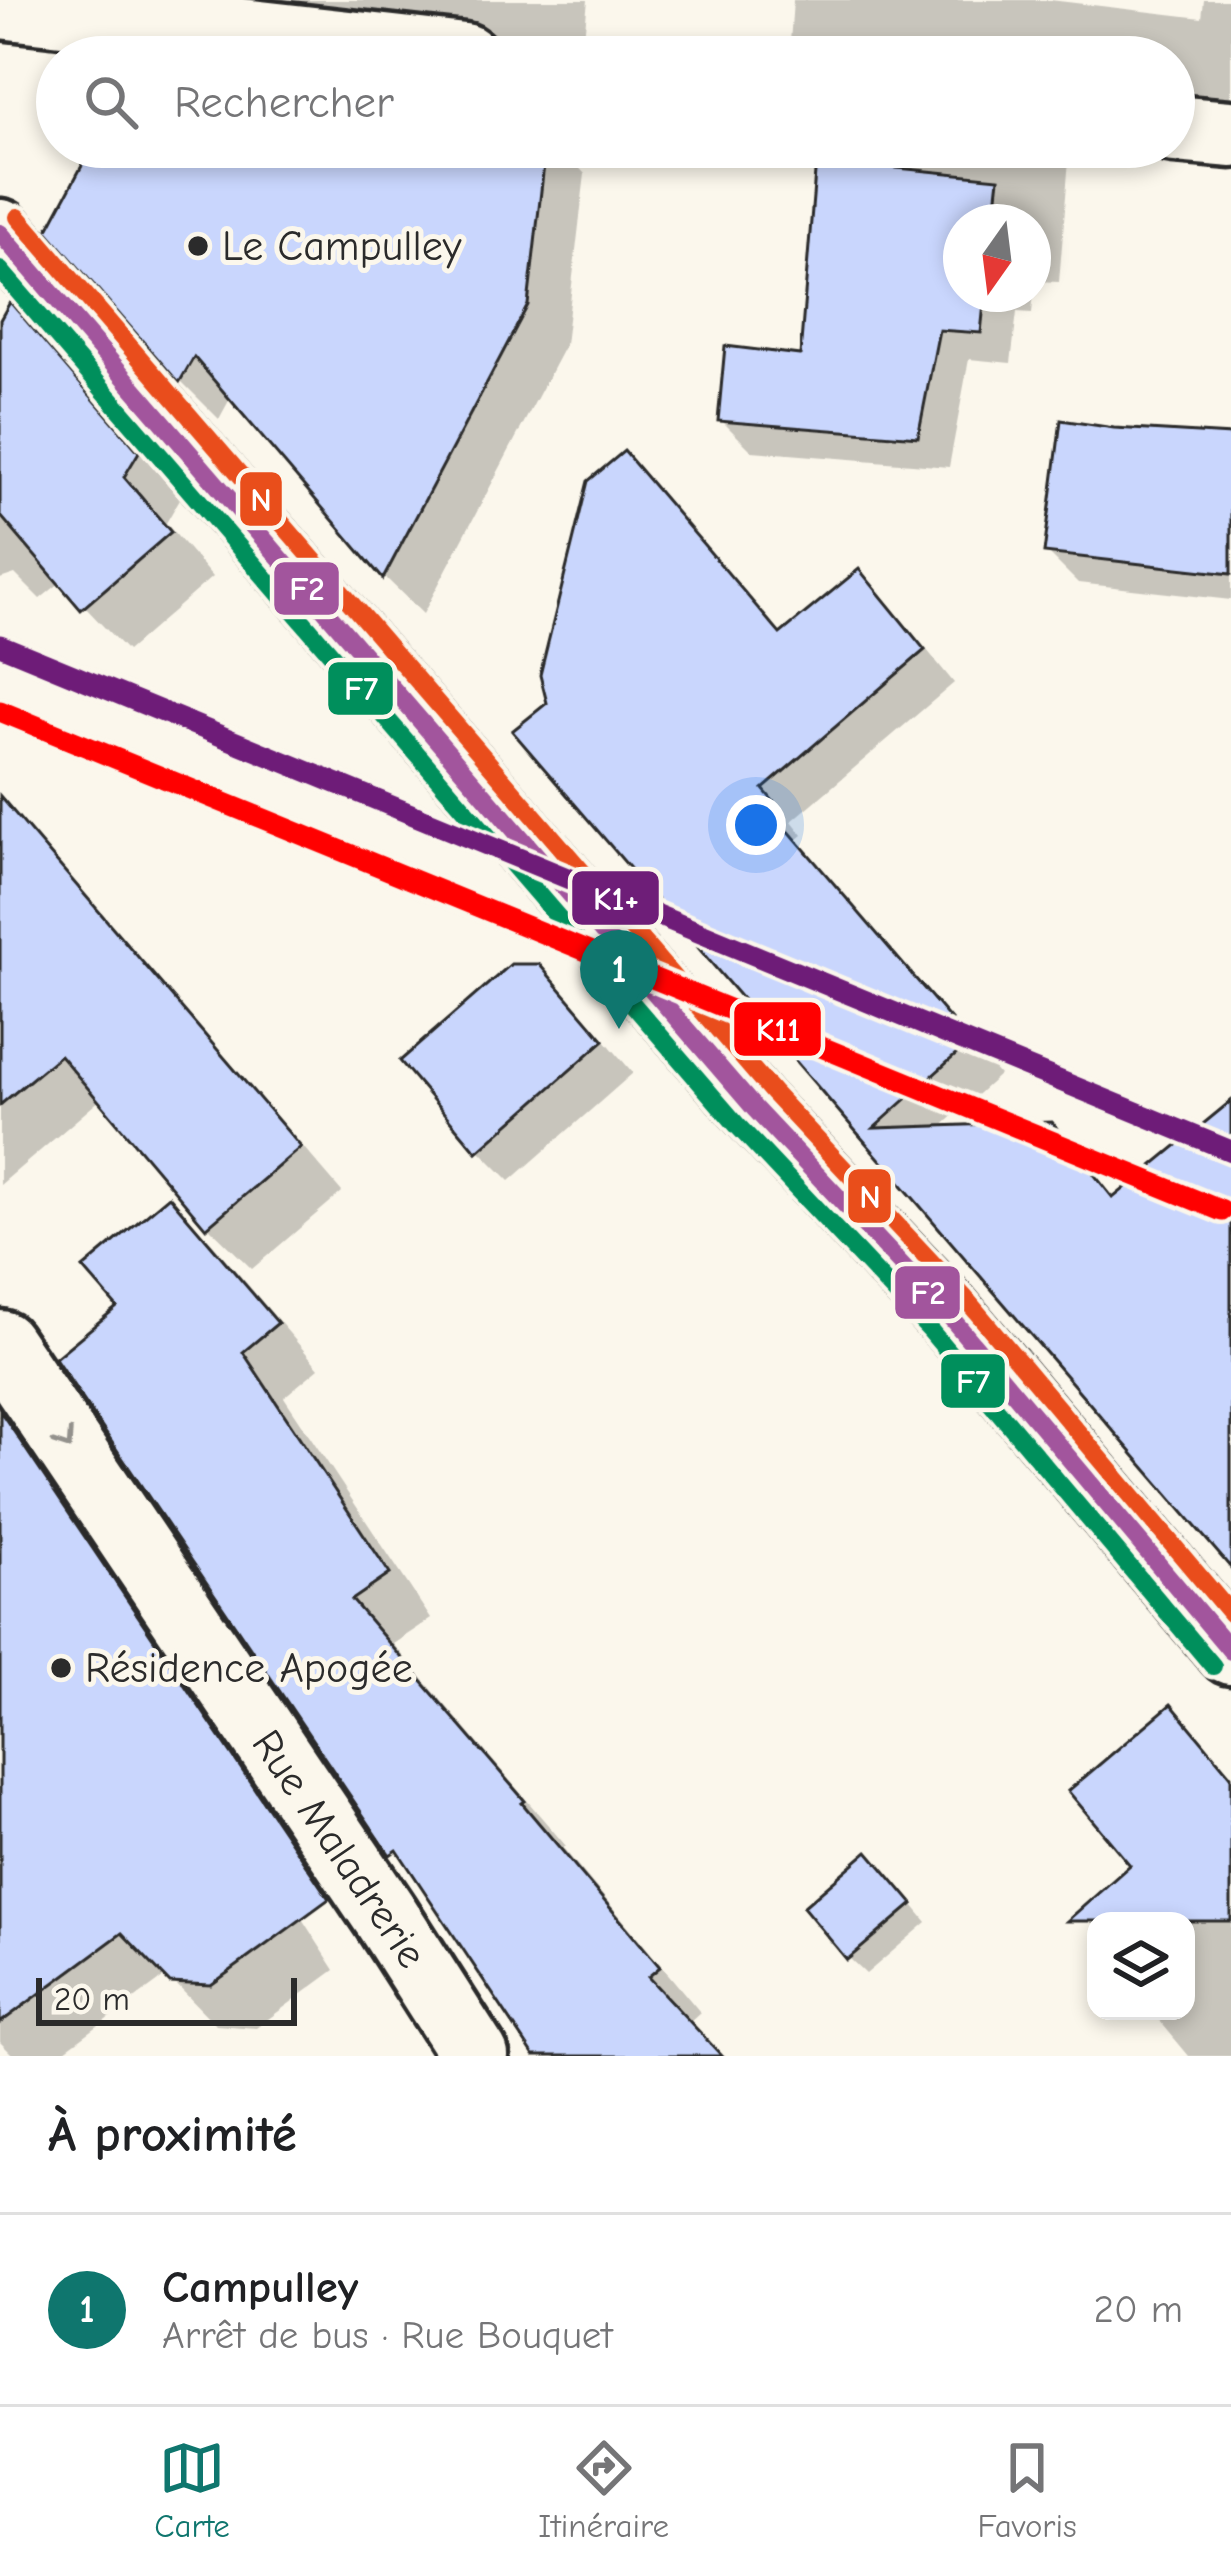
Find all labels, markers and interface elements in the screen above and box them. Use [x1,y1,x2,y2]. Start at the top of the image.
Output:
search box [36,36,1195,168]
icon: search [78,69,144,135]
text: Rechercher [174,76,394,128]
north arrow [943,204,1051,312]
place label: Le Campulley [222,222,462,271]
marker: Le Campulley [185,233,211,259]
line badge: N [238,470,284,528]
text: N [250,481,272,519]
line badge: F2 [272,560,341,617]
text: F2 [289,570,325,608]
line badge: F7 [326,660,395,717]
text: F7 [344,670,378,708]
your location [726,795,786,855]
line badge: K1+ [570,869,661,927]
text: K1+ [593,880,639,918]
pin: 1 [580,930,658,1029]
line badge: K11 [732,1000,823,1058]
text: K11 [756,1011,800,1049]
line badge: N [846,1167,893,1225]
text: N [859,1178,881,1216]
line badge: F2 [893,1264,962,1321]
text: F2 [910,1274,946,1312]
line badge: F7 [939,1352,1007,1410]
text: F7 [956,1363,990,1401]
one-way arrow [51,1428,73,1450]
place label: Résidence Apogée [85,1644,413,1693]
marker: Résidence Apogée [48,1655,74,1681]
street label: Rue Maladrerie [242,1721,436,1977]
map controls [1087,1912,1195,2020]
button: layers [1087,1912,1195,2020]
scale bar [36,1972,297,2025]
text: 20 m [54,1980,130,2018]
text: À proximité [48,2105,297,2164]
text: Campulley [162,2261,358,2313]
text: 1 [79,2287,95,2332]
text: 20 m [1094,2287,1183,2332]
text: Arrêt de bus · Rue Bouquet [162,2313,613,2358]
tab: Carte [154,2435,230,2545]
tab: Itinéraire [538,2435,669,2545]
tab: Favoris [978,2435,1077,2545]

